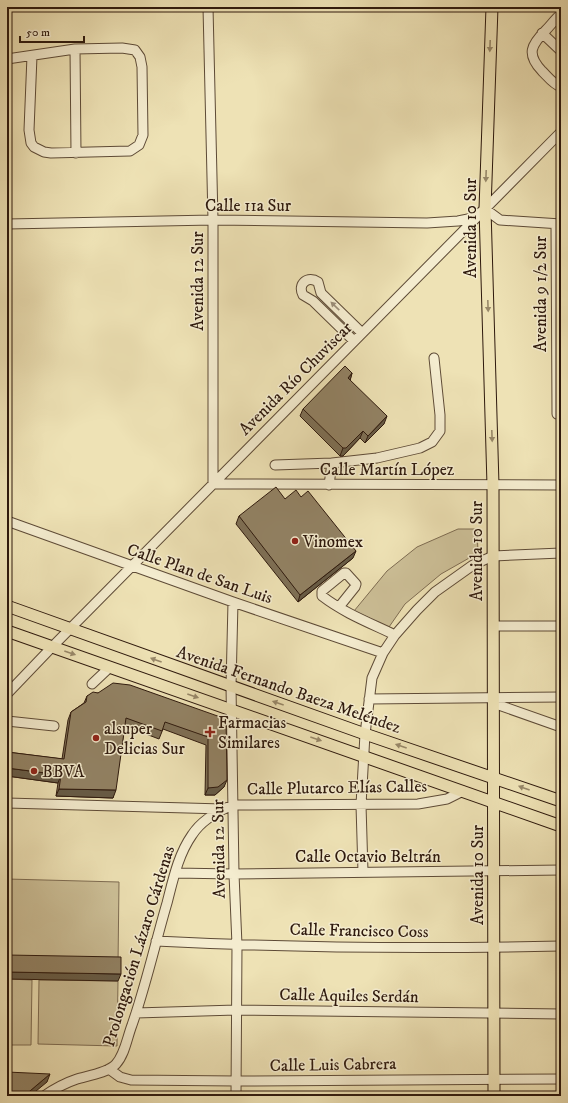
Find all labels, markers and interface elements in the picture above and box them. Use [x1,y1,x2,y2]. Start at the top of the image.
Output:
scale bar [20,18,84,44]
text: 50 m [26,25,50,40]
one-way arrow [487,40,494,52]
one-way arrow [483,170,489,183]
street label: Avenida 10 Sur [460,177,482,278]
street label: Calle 11a Sur [205,195,292,217]
street label: Avenida 12 Sur [187,231,209,331]
street label: Avenida 9 1/2 Sur [530,235,552,352]
one-way arrow [485,300,491,313]
one-way arrow [330,301,340,311]
street label: Avenida Río Chuviscar [234,317,358,440]
one-way arrow [489,430,495,443]
street label: Calle Martín López [320,459,455,481]
street label: Avenida 10 Sur [466,500,488,601]
place label: Vinomex [302,531,364,553]
marker: Vinomex [290,536,300,546]
street label: Calle Plan de San Luis [124,539,276,609]
street label: Avenida Fernando Baeza Meléndez [174,641,404,739]
one-way arrow [65,651,77,657]
one-way arrow [150,656,162,662]
one-way arrow [187,694,199,700]
one-way arrow [272,700,284,706]
place label: Farmacias Similares [218,712,286,754]
place label: alsuper Delicias Sur [104,718,186,760]
marker: Farmacias Similares [205,727,215,737]
marker: alsuper Delicias Sur [91,733,101,743]
one-way arrow [310,737,322,743]
one-way arrow [395,743,407,749]
place label: BBVA [42,761,85,783]
marker: BBVA [29,766,39,776]
street label: Calle Plutarco Elías Calles [247,775,428,801]
one-way arrow [518,785,530,791]
street label: Avenida 12 Sur [207,798,231,899]
street label: Avenida 10 Sur [467,824,489,925]
street label: Prolongación Lázaro Cárdenas [98,843,180,1049]
street label: Calle Octavio Beltrán [295,846,441,868]
street label: Calle Francisco Coss [289,919,429,943]
street label: Calle Aquiles Serdán [279,984,419,1008]
street label: Calle Luis Cabrera [269,1053,397,1077]

